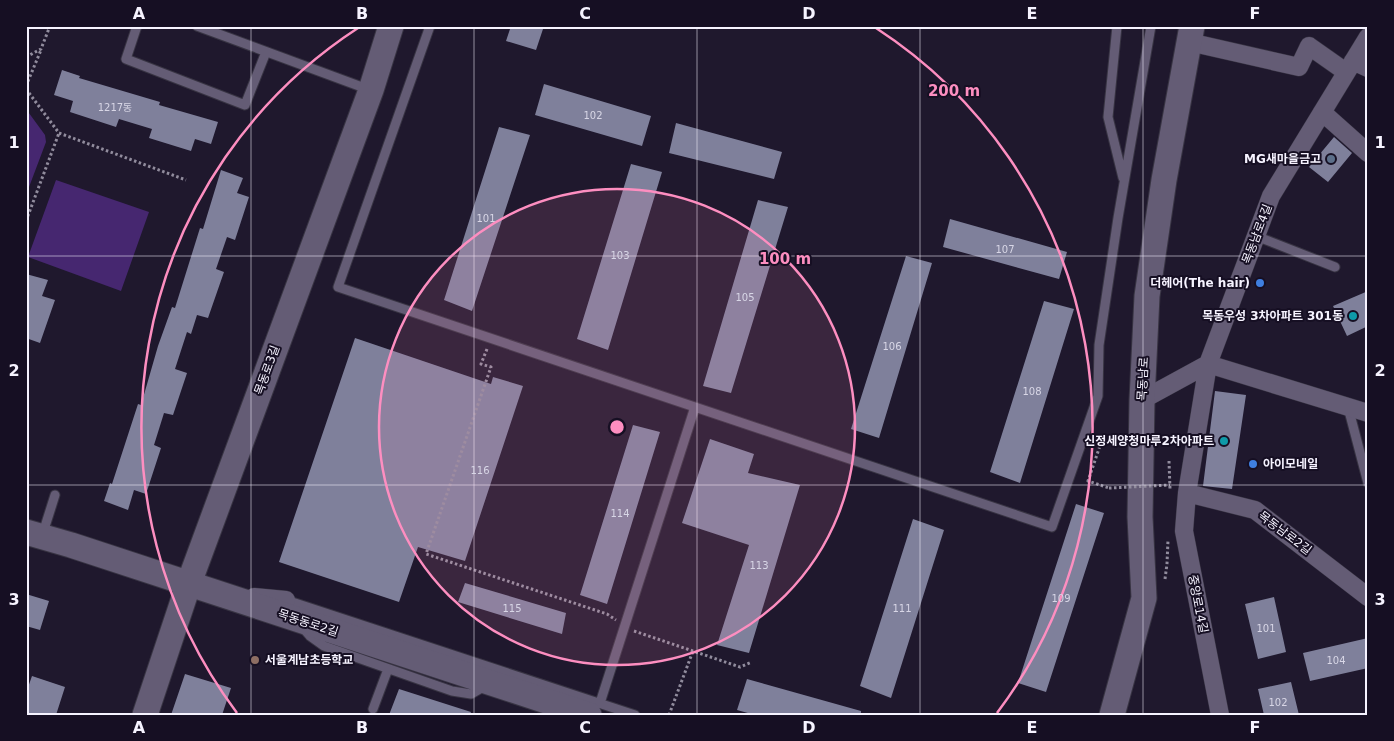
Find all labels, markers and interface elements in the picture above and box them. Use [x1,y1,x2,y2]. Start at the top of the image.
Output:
text: A [133,4,146,23]
text: B [356,4,368,23]
text: C [579,4,591,23]
text: D [802,4,816,23]
text: E [1027,4,1037,23]
text: F [1250,4,1260,23]
text: 200 m [928,82,980,100]
house number: 1217동 [98,102,132,113]
house number: 102 [583,110,603,121]
text: 1 [8,133,20,152]
text: 1 [1374,133,1386,152]
place label: MG새마을금고 [1244,152,1321,166]
marker: MG새마을금고 [1325,153,1337,165]
street label: 목동남로4길 [1239,202,1275,266]
house number: 101 [476,213,496,224]
house number: 107 [995,244,1015,255]
house number: 103 [610,250,630,261]
text: 100 m [759,250,811,268]
place label: 더헤어(The hair) [1150,276,1250,290]
marker: 더헤어(The hair) [1254,277,1266,289]
house number: 105 [735,292,755,303]
place label: 목동우성 3차아파트 301동 [1202,309,1343,323]
marker: 목동우성 3차아파트 301동 [1347,310,1359,322]
house number: 106 [882,341,902,352]
street label: 목동로3길 [252,343,282,397]
street label: 목동남로 [1135,357,1151,401]
text: 2 [8,361,20,380]
text: 2 [1374,361,1386,380]
house number: 108 [1022,386,1042,397]
centre of rings [608,418,626,436]
place label: 신정세양청마루2차아파트 [1084,434,1214,448]
marker: 신정세양청마루2차아파트 [1218,435,1230,447]
place label: 아이모네일 [1263,457,1318,471]
marker: 아이모네일 [1247,458,1259,470]
house number: 116 [470,465,490,476]
house number: 114 [610,508,630,519]
street label: 목동남로2길 [1256,508,1314,558]
house number: 113 [749,560,769,571]
street label: 중앙로14길 [1185,573,1211,635]
text: 3 [8,590,20,609]
text: 3 [1374,590,1386,609]
house number: 109 [1051,593,1071,604]
house number: 115 [502,603,522,614]
house number: 111 [892,603,912,614]
street label: 목동동로2길 [276,607,340,639]
house number: 101 [1256,623,1276,634]
place label: 서울계남초등학교 [265,653,353,667]
marker: 서울계남초등학교 [249,654,261,666]
house number: 104 [1326,655,1346,666]
house number: 102 [1268,697,1288,708]
text: A [133,718,146,737]
text: B [356,718,368,737]
text: C [579,718,591,737]
text: D [802,718,816,737]
text: E [1027,718,1037,737]
text: F [1250,718,1260,737]

